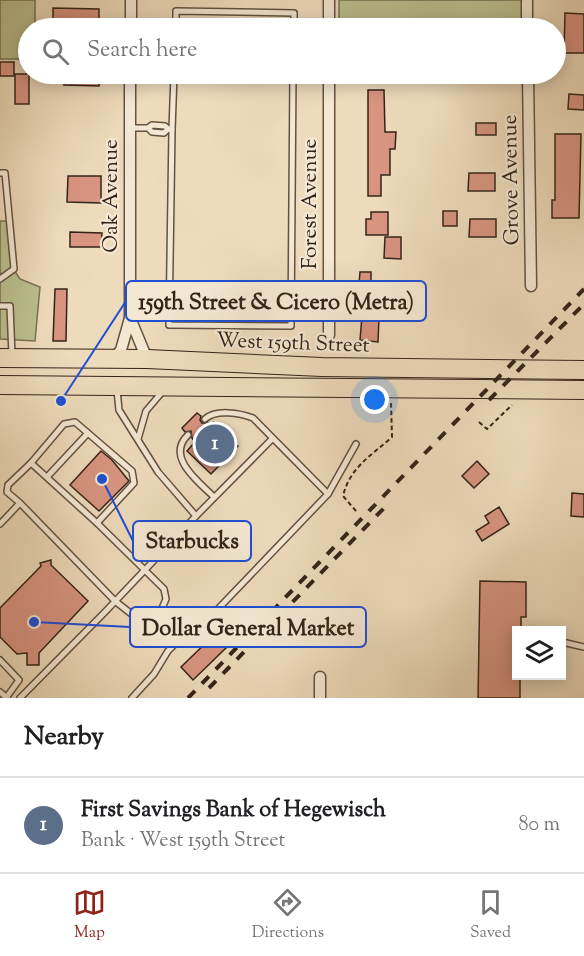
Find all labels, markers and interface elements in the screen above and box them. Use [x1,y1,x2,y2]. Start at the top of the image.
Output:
search box [18,18,566,84]
icon: search [39,35,72,68]
text: Search here [87,35,197,67]
street label: Grove Avenue [496,114,528,246]
street label: Oak Avenue [97,139,127,253]
street label: Forest Avenue [296,139,326,269]
callout: 159th Street & Cicero (Metra) [126,281,426,321]
text: 159th Street & Cicero (Metra) [138,288,414,320]
street label: West 159th Street [216,326,370,362]
your location [360,385,389,414]
pin: 1 [196,422,234,466]
callout: Starbucks [133,521,251,561]
text: Starbucks [145,527,239,559]
callout: Dollar General Market [130,607,366,647]
text: Dollar General Market [142,614,355,646]
map controls [512,626,566,680]
button: layers [512,626,566,680]
text: Nearby [24,719,104,756]
text: First Savings Bank of Hegewisch [81,795,386,827]
text: 1 [40,811,47,840]
text: 80 m [519,811,560,840]
text: Bank · West 159th Street [81,827,285,856]
tab: Map [73,886,106,945]
tab: Directions [252,886,324,945]
tab: Saved [470,886,511,945]

